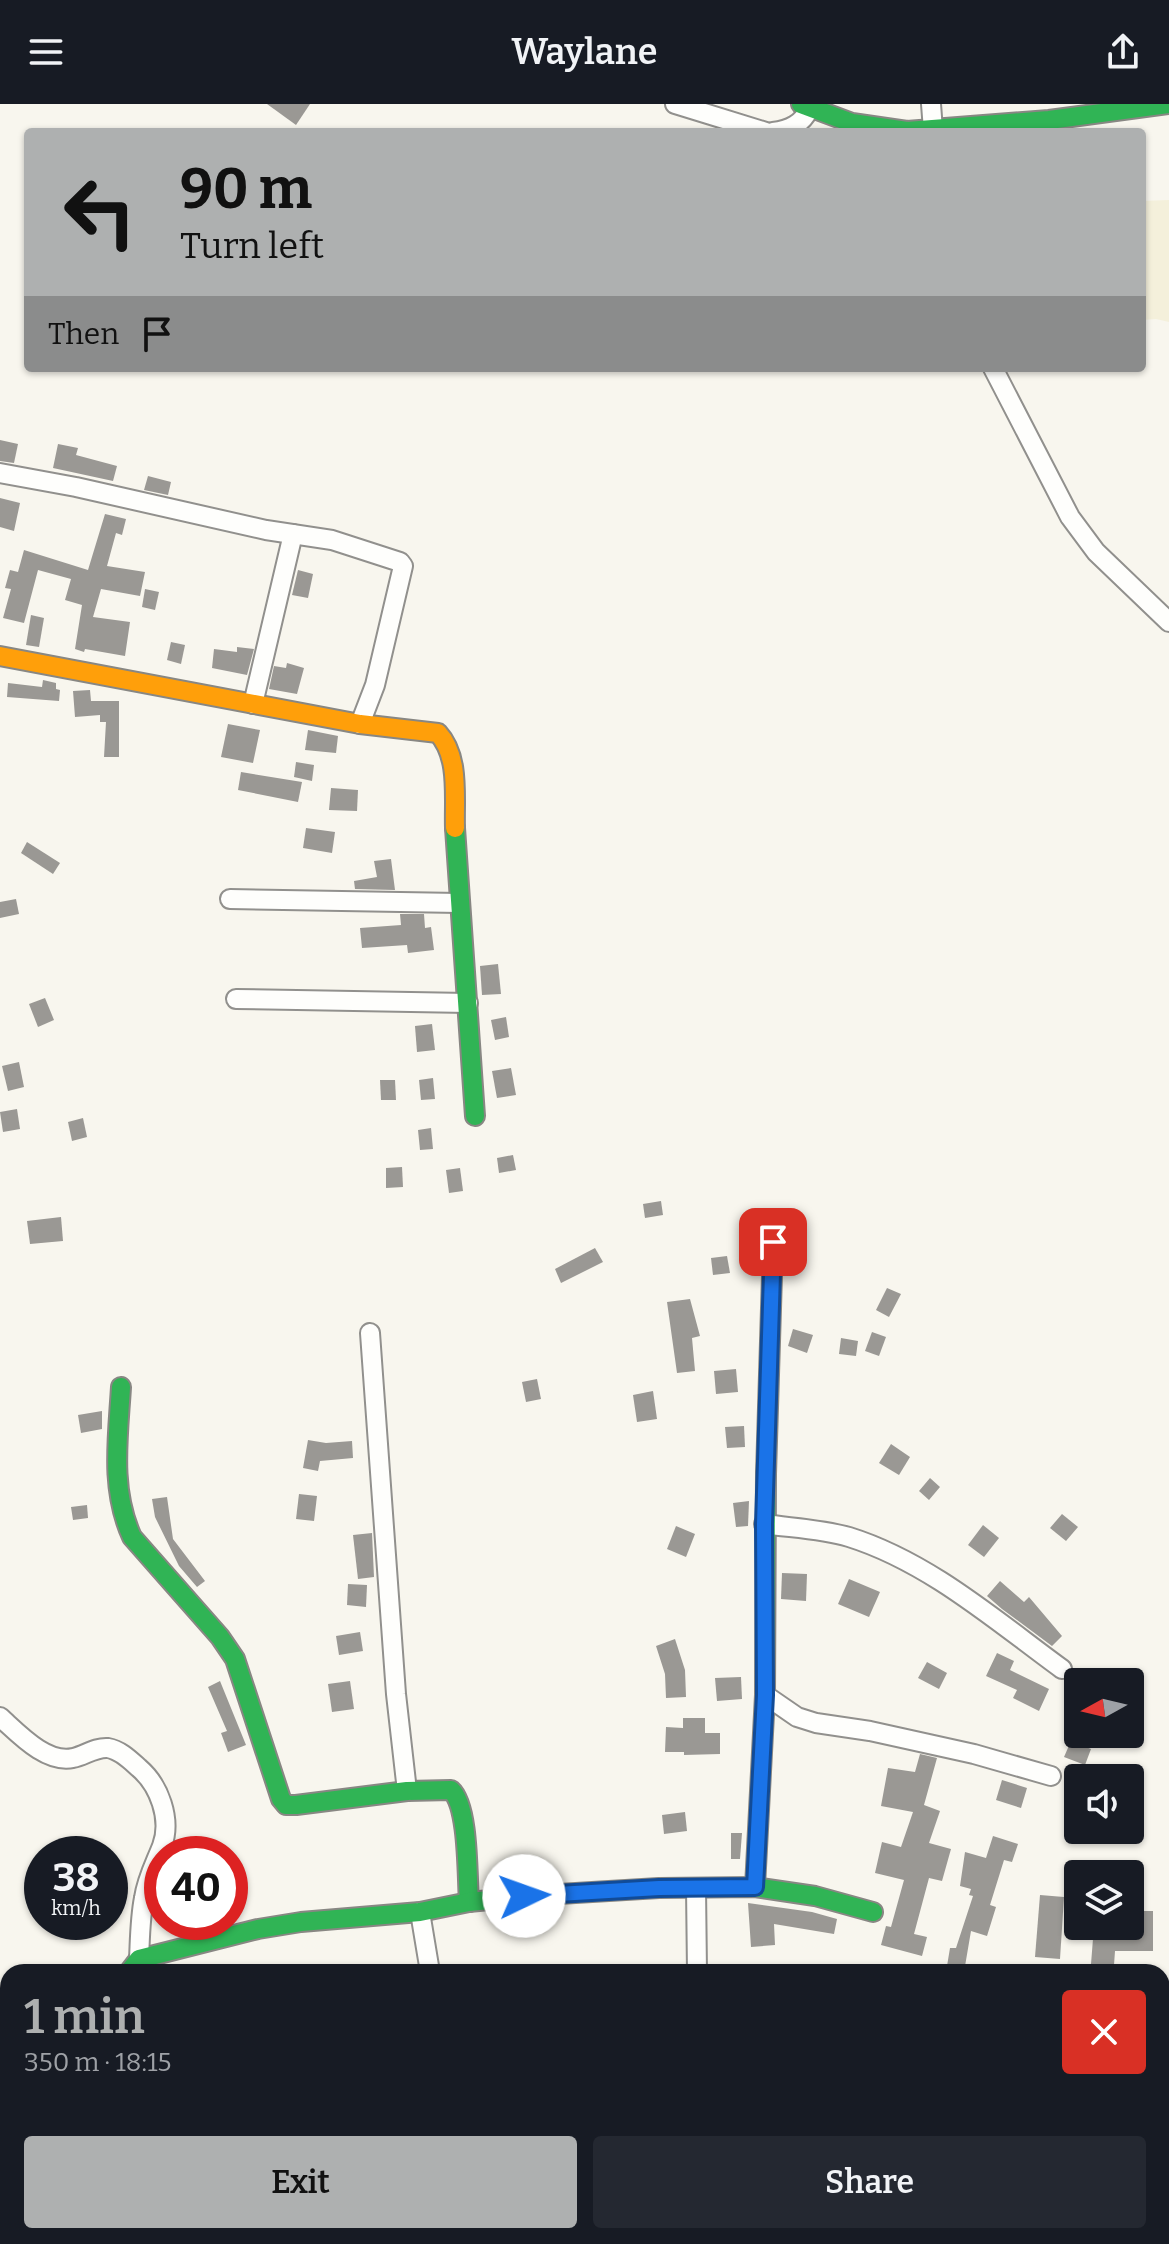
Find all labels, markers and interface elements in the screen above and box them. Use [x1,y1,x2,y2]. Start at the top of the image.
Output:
icon: menu [24,30,68,74]
text: Waylane [511,30,658,74]
icon: share [1101,30,1145,74]
text: 90 m [180,156,312,223]
icon: left [48,160,152,264]
text: Turn left [180,224,324,268]
icon: arrive [135,312,179,356]
text: Then [48,316,119,352]
pin [739,1208,807,1276]
icon: arrive [751,1220,795,1264]
north arrow [1064,1668,1144,1748]
map controls [1064,1668,1144,1940]
button: sound [1064,1764,1144,1844]
speed limit sign: 40 [144,1836,248,1940]
text: 38 [52,1854,100,1902]
position arrow [482,1854,566,1938]
button: layers [1064,1860,1144,1940]
text: km/h [51,1896,101,1920]
text: 1 min [24,1988,145,2046]
button: close [1062,1990,1146,2074]
text: 350 m · 18:15 [24,2047,171,2078]
button: Exit [24,2136,577,2228]
button: Share [593,2136,1146,2228]

